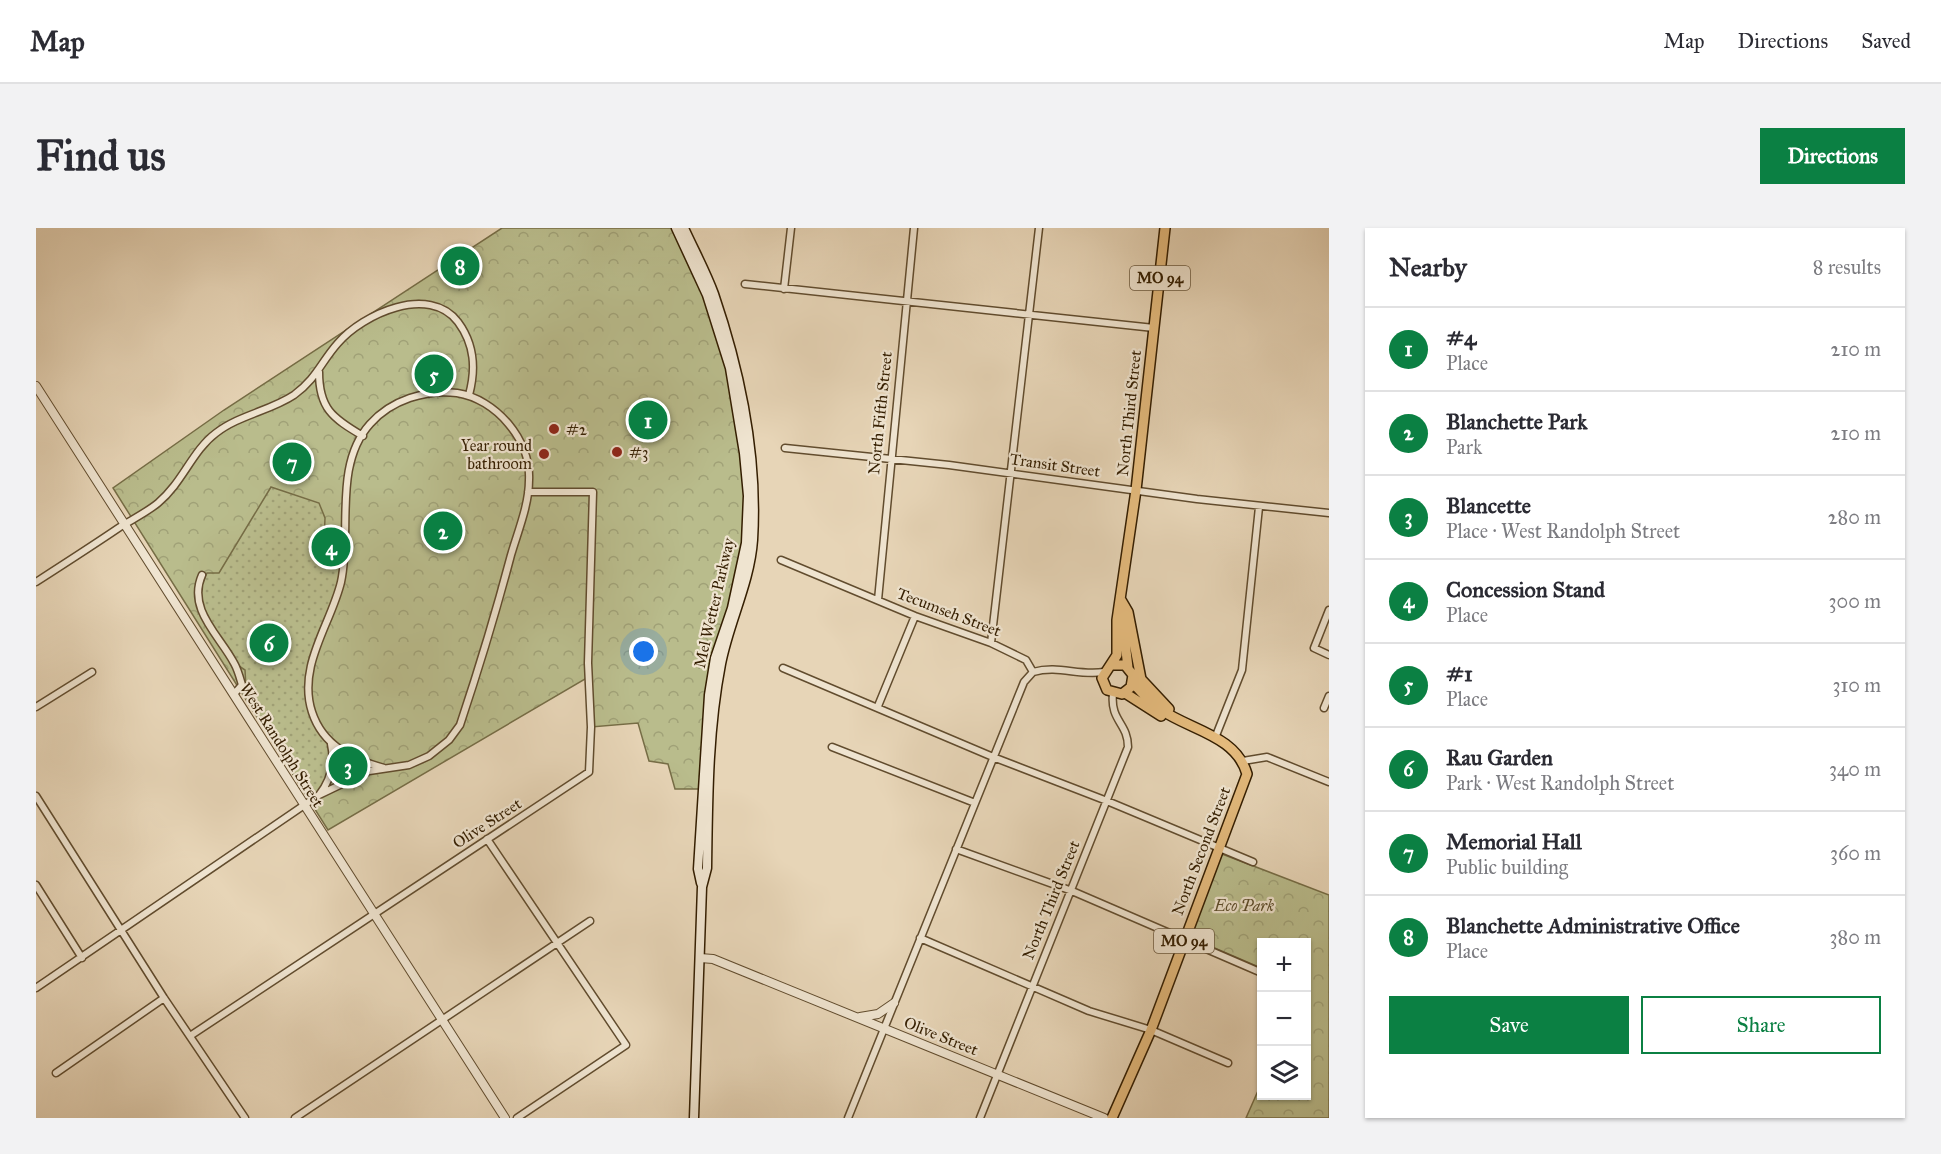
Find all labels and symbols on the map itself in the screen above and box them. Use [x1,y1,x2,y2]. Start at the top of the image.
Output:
pin: 8 [440,243,480,288]
road number: MO 94 [1130,266,1190,290]
street label: North Third Street [1113,349,1145,477]
street label: North Fifth Street [864,350,896,475]
pin: 5 [414,352,454,396]
pin: 1 [628,398,668,442]
place label: #2 [566,420,587,439]
marker: #2 [547,422,561,436]
place label: Year round bathroom [461,436,533,473]
pin: 7 [272,440,312,484]
place label: #3 [629,443,649,462]
marker: #3 [610,445,624,459]
marker: Year round bathroom [537,447,551,461]
street label: Transit Street [1009,449,1102,481]
pin: 2 [424,508,462,554]
pin: 4 [312,524,350,570]
street label: Mel Wetter Parkway [690,536,738,670]
street label: Tecumseh Street [894,583,1004,641]
pin: 6 [250,620,288,666]
your location [629,637,658,666]
street label: West Randolph Street [236,679,328,811]
pin: 3 [328,744,368,788]
street label: North Second Street [1168,784,1234,918]
street label: Olive Street [449,794,525,852]
street label: North Third Street [1018,837,1084,962]
park label: Eco Park [1213,896,1274,915]
road number: MO 94 [1154,929,1214,953]
street label: Olive Street [901,1013,981,1060]

